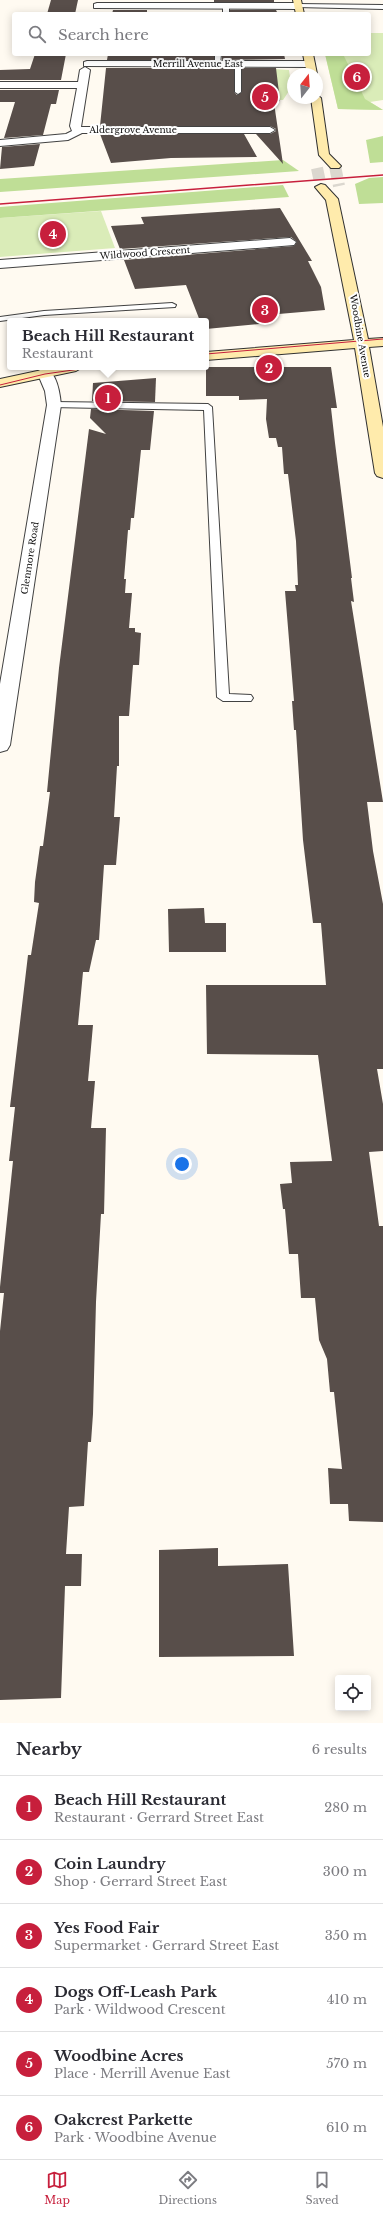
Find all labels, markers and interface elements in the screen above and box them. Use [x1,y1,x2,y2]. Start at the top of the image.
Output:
search box [12,12,371,56]
icon: search [26,23,48,45]
text: Search here [58,25,149,44]
street label: Merrill Avenue East [153,58,244,69]
pin: 6 [344,62,370,92]
north arrow [287,68,323,104]
pin: 5 [252,82,278,112]
street label: Aldergrove Avenue [88,124,177,135]
pin: 4 [40,219,66,249]
street label: Wildwood Crescent [98,244,191,261]
street label: Woodbine Avenue [348,292,373,378]
pin: 3 [252,295,278,325]
popup [7,318,209,370]
text: Beach Hill Restaurant [22,326,194,345]
text: Restaurant [22,345,93,362]
pin: 2 [256,353,282,383]
pin: 1 [95,383,121,413]
street label: Glenmore Road [18,521,41,595]
your location [172,1154,192,1174]
map controls [335,1675,371,1711]
button: locate [335,1675,371,1711]
text: Nearby [16,1739,82,1760]
text: 6 results [312,1741,367,1758]
text: Beach Hill Restaurant [54,1790,226,1809]
text: 1 [26,1799,32,1816]
text: 280 m [324,1799,367,1816]
text: Restaurant · Gerrard Street East [54,1809,264,1826]
text: Coin Laundry [54,1854,166,1873]
text: 2 [25,1863,33,1880]
text: 300 m [323,1863,367,1880]
text: Shop · Gerrard Street East [54,1873,227,1890]
text: Yes Food Fair [54,1918,159,1937]
text: 3 [25,1927,33,1944]
text: 350 m [325,1927,367,1944]
text: Supermarket · Gerrard Street East [54,1937,279,1954]
text: Dogs Off-Leash Park [54,1982,217,2001]
text: 4 [25,1991,33,2008]
text: 410 m [327,1991,367,2008]
text: Park · Wildwood Crescent [54,2001,226,2018]
text: Woodbine Acres [54,2046,184,2065]
text: 5 [25,2055,33,2072]
text: 570 m [326,2055,367,2072]
text: Place · Merrill Avenue East [54,2065,230,2082]
text: Oakcrest Parkette [54,2110,193,2129]
text: 6 [25,2119,33,2136]
text: 610 m [326,2119,367,2136]
text: Park · Woodbine Avenue [54,2129,217,2146]
tab: Map [44,2169,70,2207]
tab: Directions [158,2169,217,2207]
tab: Saved [306,2169,339,2207]

